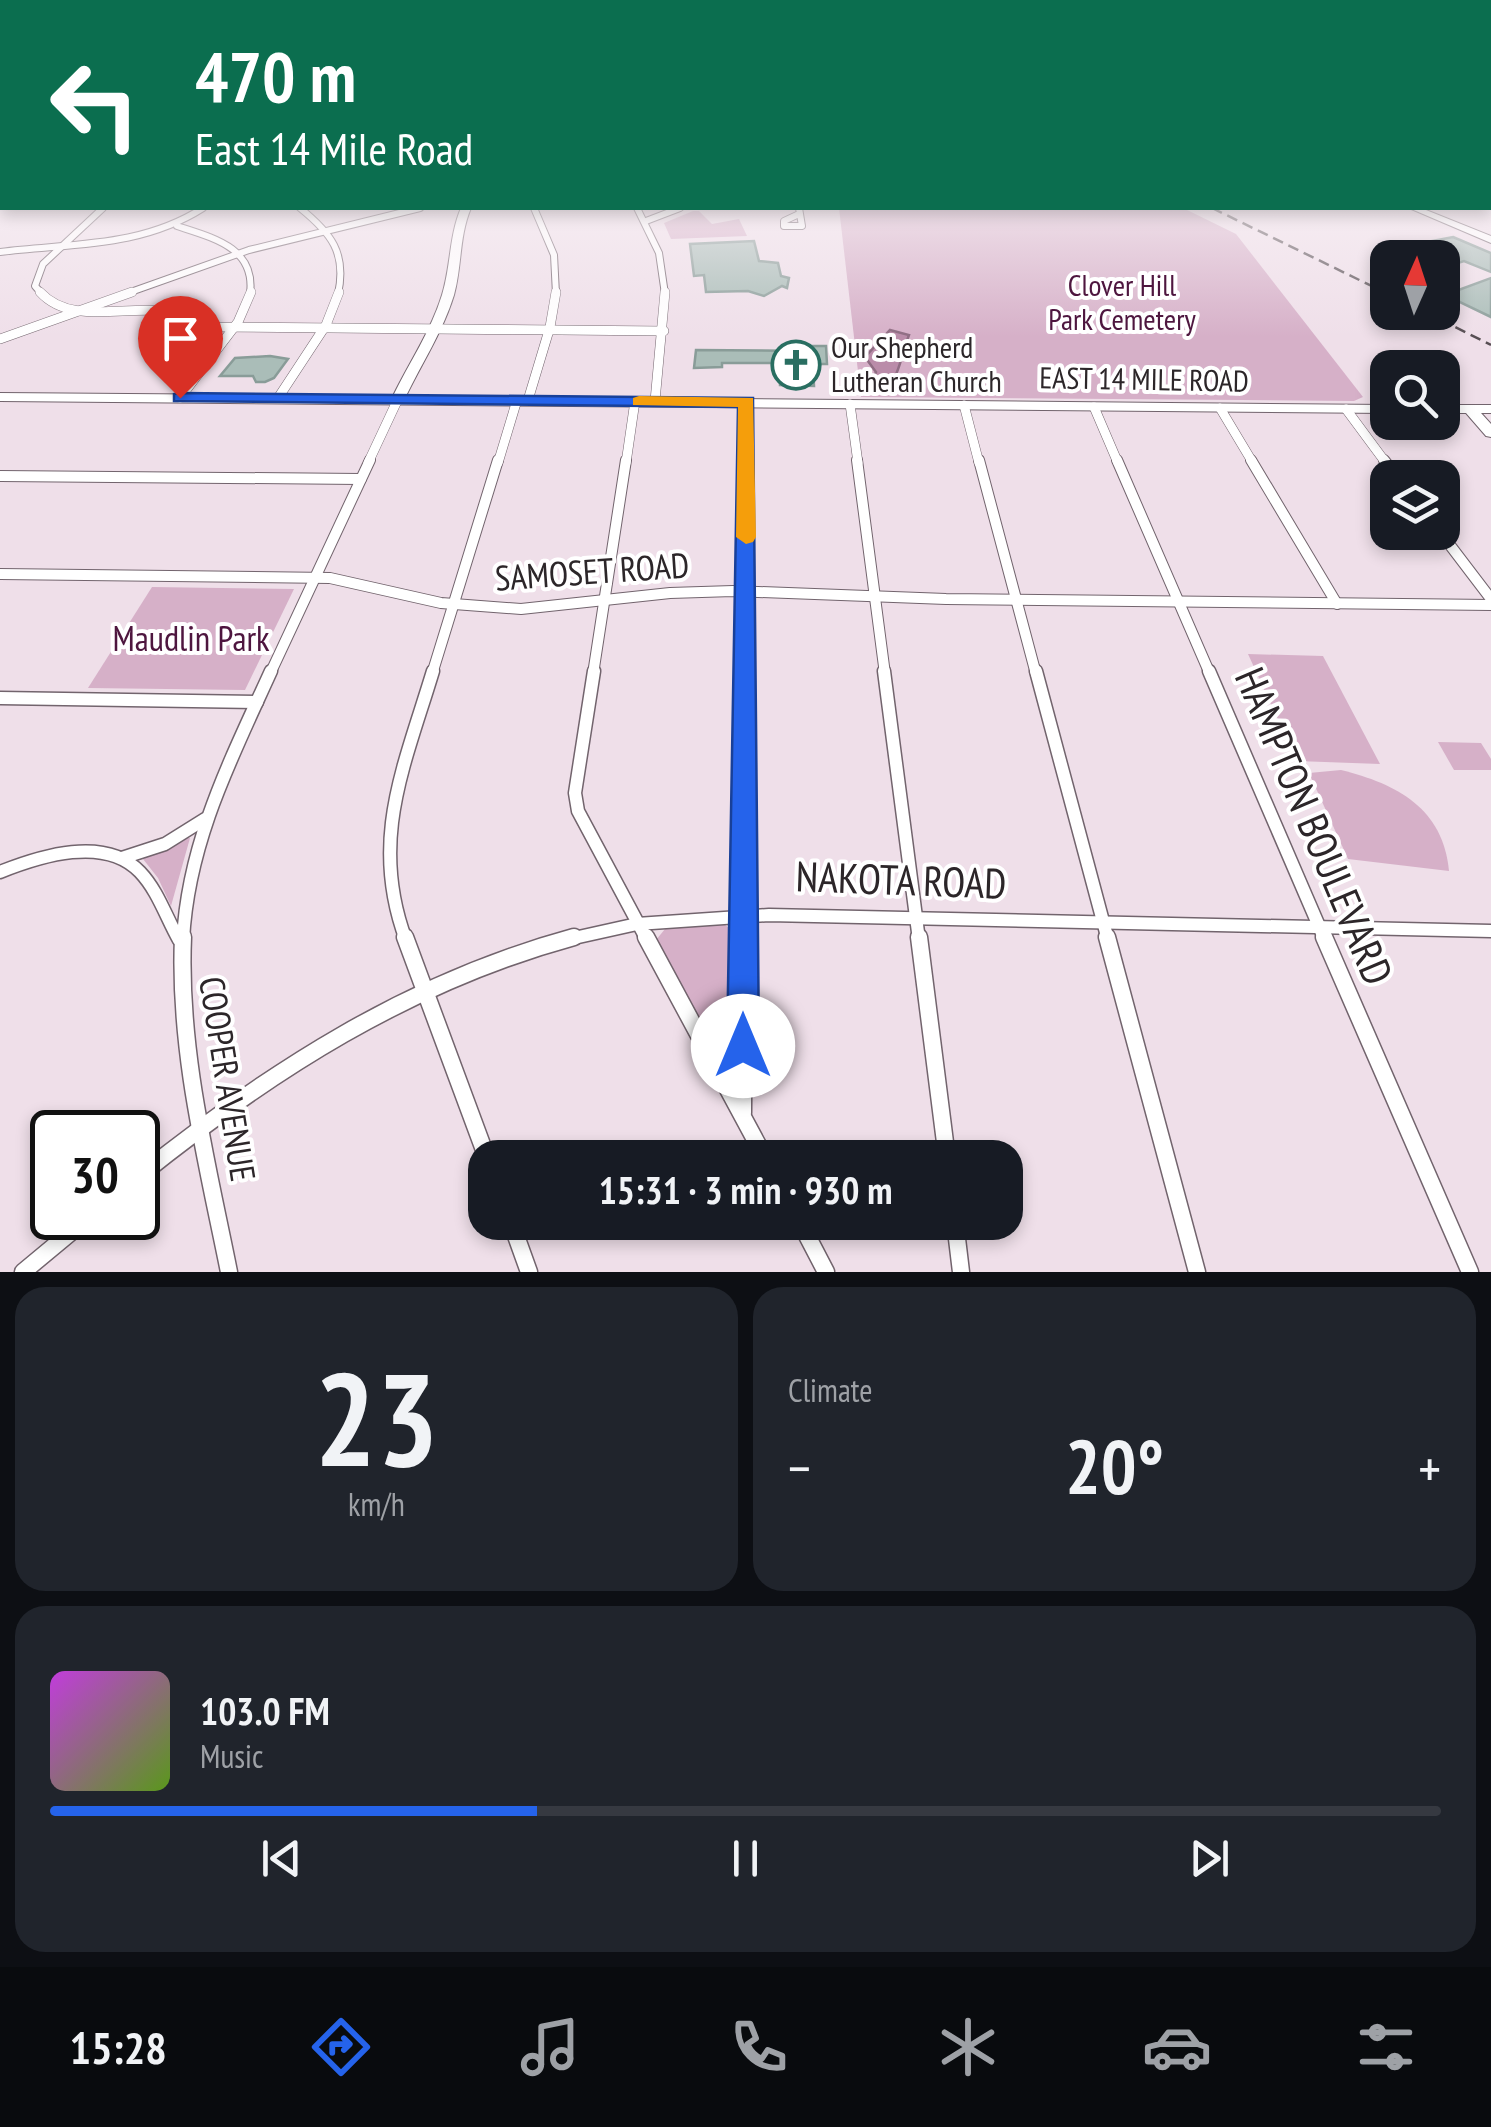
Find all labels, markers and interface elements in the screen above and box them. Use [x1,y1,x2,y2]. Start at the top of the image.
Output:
text: 470 m [195,31,356,121]
icon: left [30,40,160,170]
text: East 14 Mile Road [195,119,473,177]
north arrow [1370,240,1460,330]
map controls [1370,240,1460,550]
park label: Clover Hill Park Cemetery [1048,265,1196,338]
pin [138,296,223,399]
icon: arrive [153,311,208,366]
place label: Our Shepherd Lutheran Church [831,327,1002,400]
church icon: Our Shepherd Lutheran Church [770,339,822,391]
button: search [1370,350,1460,440]
street label: EAST 14 MILE ROAD [1039,357,1249,400]
button: layers [1370,460,1460,550]
street label: SAMOSET ROAD [493,541,690,601]
park label: Maudlin Park [112,615,270,661]
street label: HAMPTON BOULEVARD [1223,659,1406,993]
street label: NAKOTA ROAD [795,848,1007,911]
street label: COOPER AVENUE [189,973,267,1184]
position arrow [691,994,795,1098]
speed limit sign: 30 [30,1110,160,1240]
text: 15:31 · 3 min · 930 m [599,1165,892,1214]
text: 23 [314,1334,439,1502]
text: Climate [788,1369,872,1411]
text: 20° [1065,1418,1164,1515]
text: − [788,1432,811,1503]
text: + [1418,1432,1441,1503]
text: km/h [348,1483,405,1525]
text: 103.0 FM [200,1686,330,1735]
text: Music [200,1735,263,1777]
icon: previous [254,1831,309,1886]
icon: pause [718,1831,773,1886]
icon: next [1182,1831,1237,1886]
icon: directions [306,2012,376,2082]
icon: music [515,2012,585,2082]
icon: phone [724,2012,794,2082]
icon: climate [933,2012,1003,2082]
icon: car [1142,2012,1212,2082]
icon: filters [1351,2012,1421,2082]
text: 15:28 [70,2018,167,2076]

